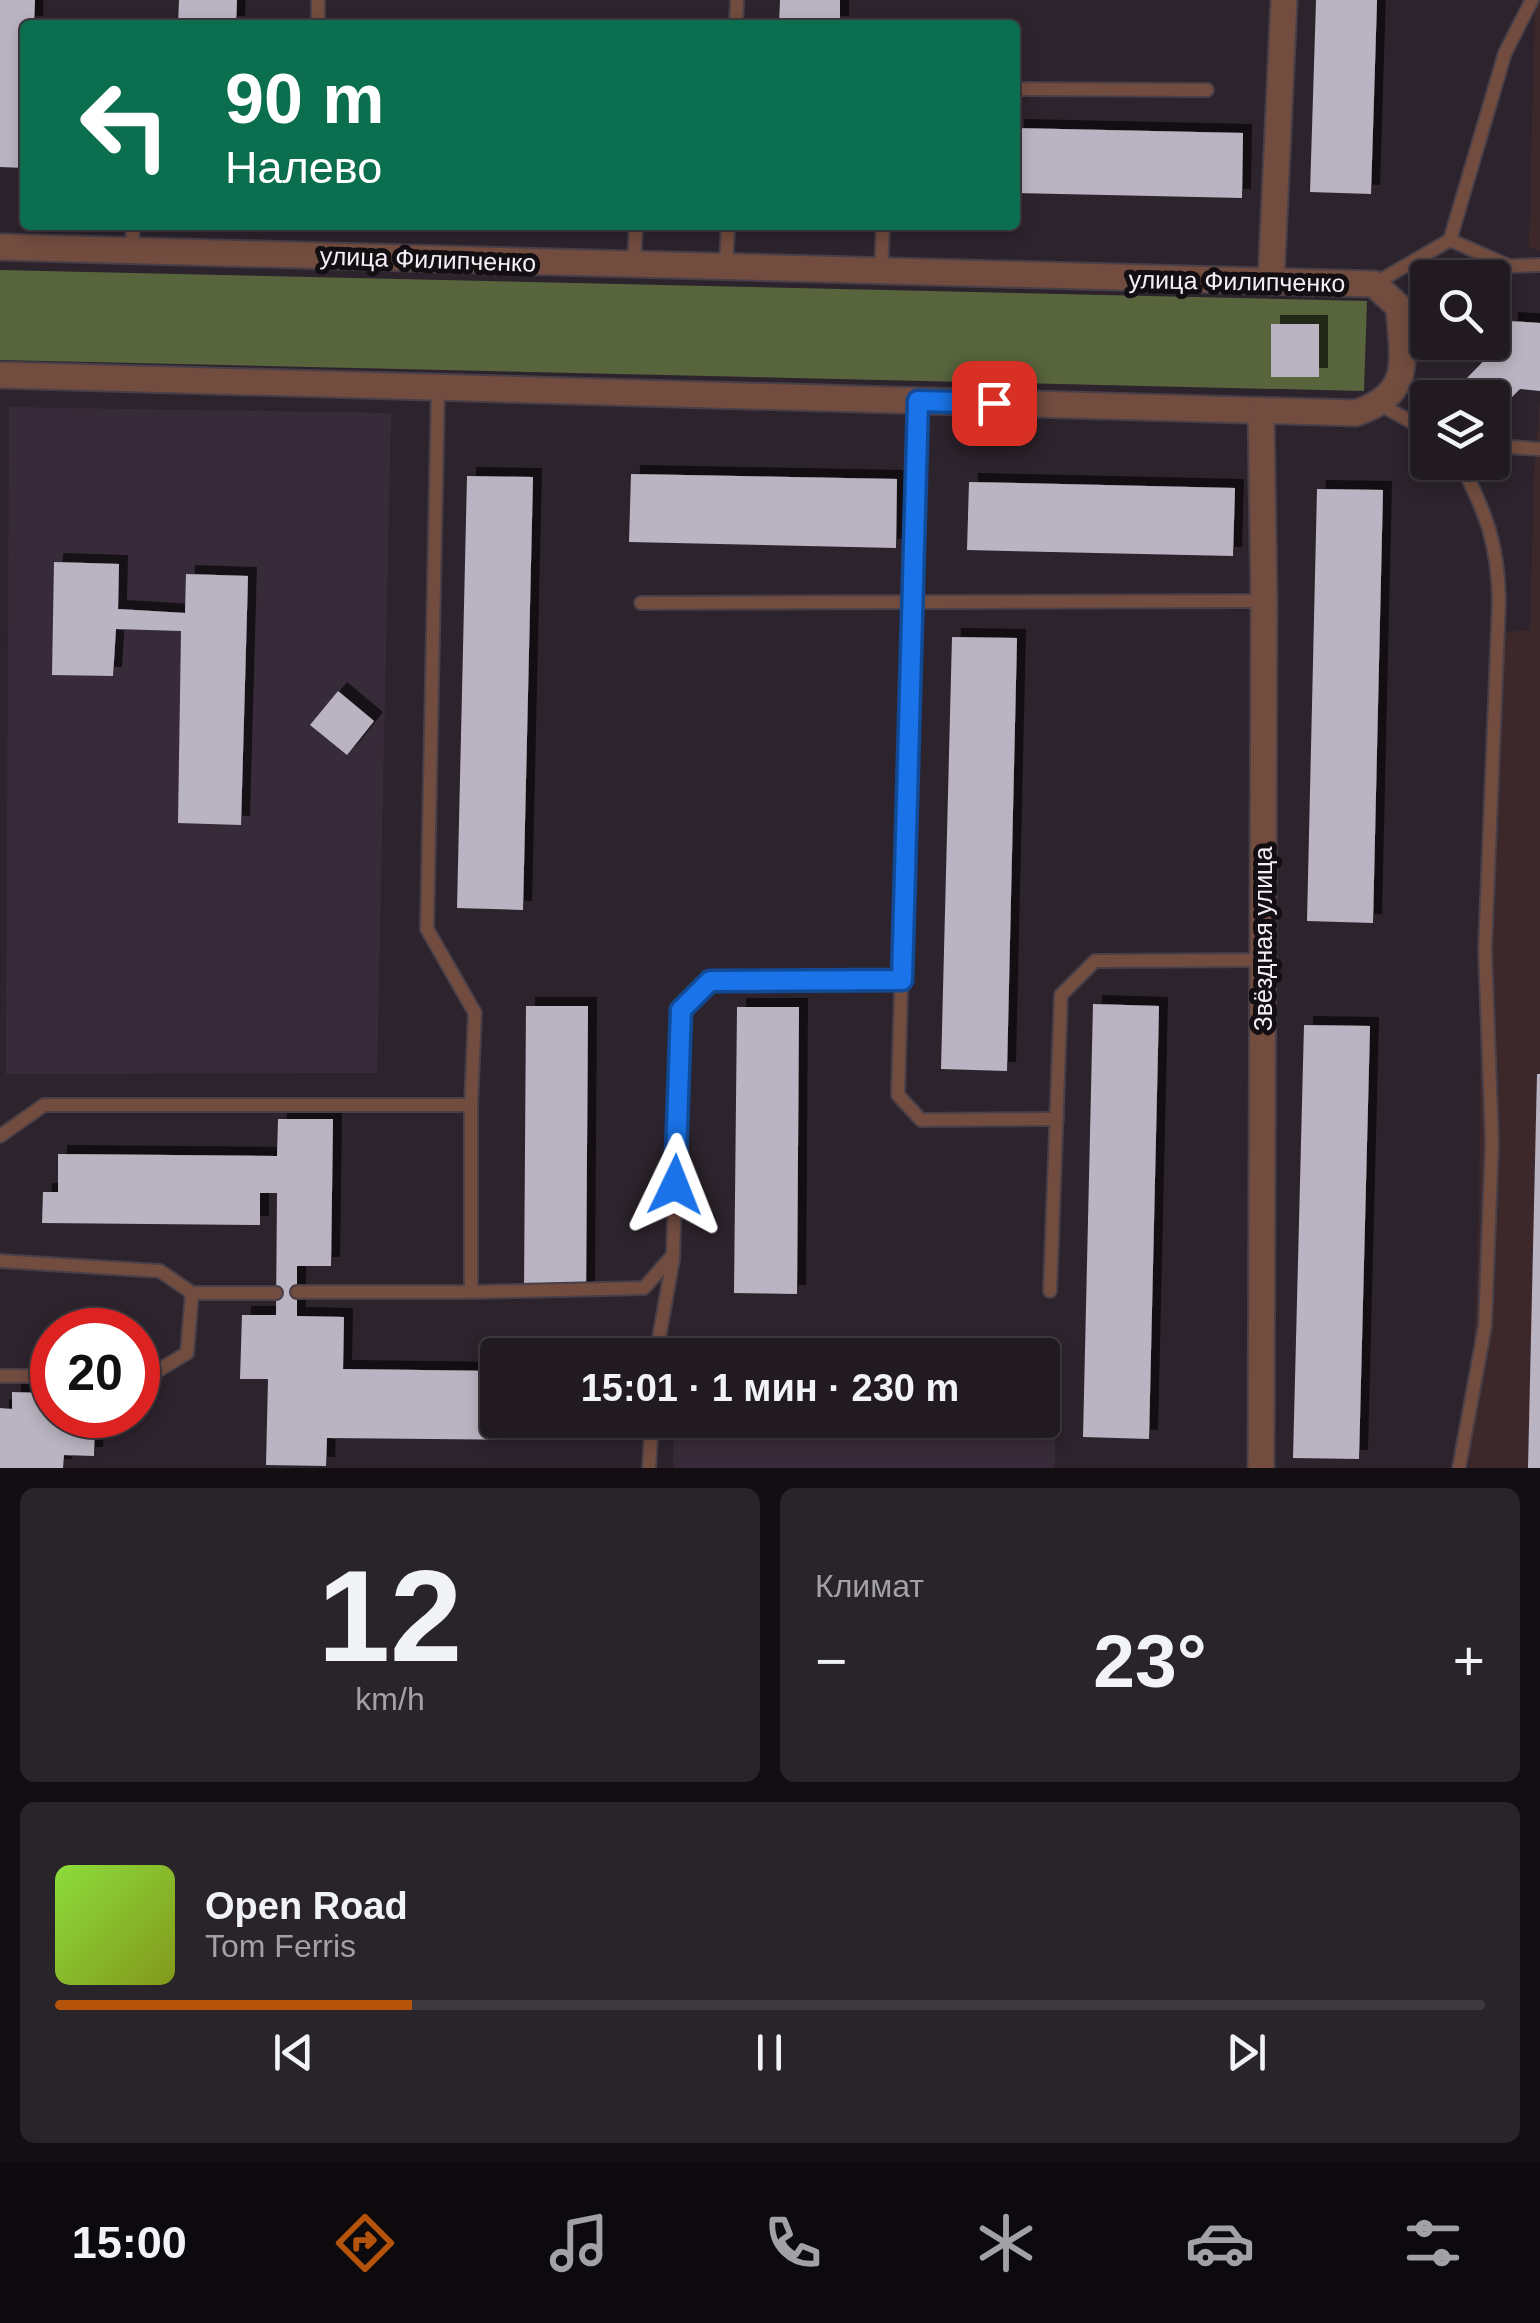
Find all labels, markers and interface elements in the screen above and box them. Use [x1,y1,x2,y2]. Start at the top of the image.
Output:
icon: left [60,60,190,190]
text: 90 m [225,60,385,138]
text: Налево [225,142,382,193]
street label: улица Филипченко [319,241,537,277]
map controls [1410,260,1510,480]
button: search [1410,260,1510,360]
street label: улица Филипченко [1128,265,1346,297]
pin [952,361,1037,446]
icon: arrive [967,376,1022,431]
button: layers [1410,380,1510,480]
street label: Звёздная улица [1249,847,1277,1031]
position arrow [623,1133,727,1237]
speed limit sign: 20 [30,1308,160,1438]
text: 15:01 · 1 мин · 230 m [581,1367,959,1409]
text: 12 [318,1543,462,1689]
text: Климат [815,1568,924,1604]
text: 23° [1093,1619,1207,1703]
text: − [815,1630,847,1692]
text: + [1453,1630,1485,1692]
text: km/h [355,1681,425,1717]
text: Open Road [205,1885,408,1927]
text: Tom Ferris [205,1928,356,1964]
icon: previous [266,2025,321,2080]
icon: pause [742,2025,797,2080]
icon: next [1219,2025,1274,2080]
icon: directions [330,2208,400,2278]
icon: music [544,2208,614,2278]
icon: phone [758,2208,828,2278]
icon: climate [971,2208,1041,2278]
icon: car [1185,2208,1255,2278]
icon: filters [1398,2208,1468,2278]
text: 15:00 [72,2217,187,2268]

